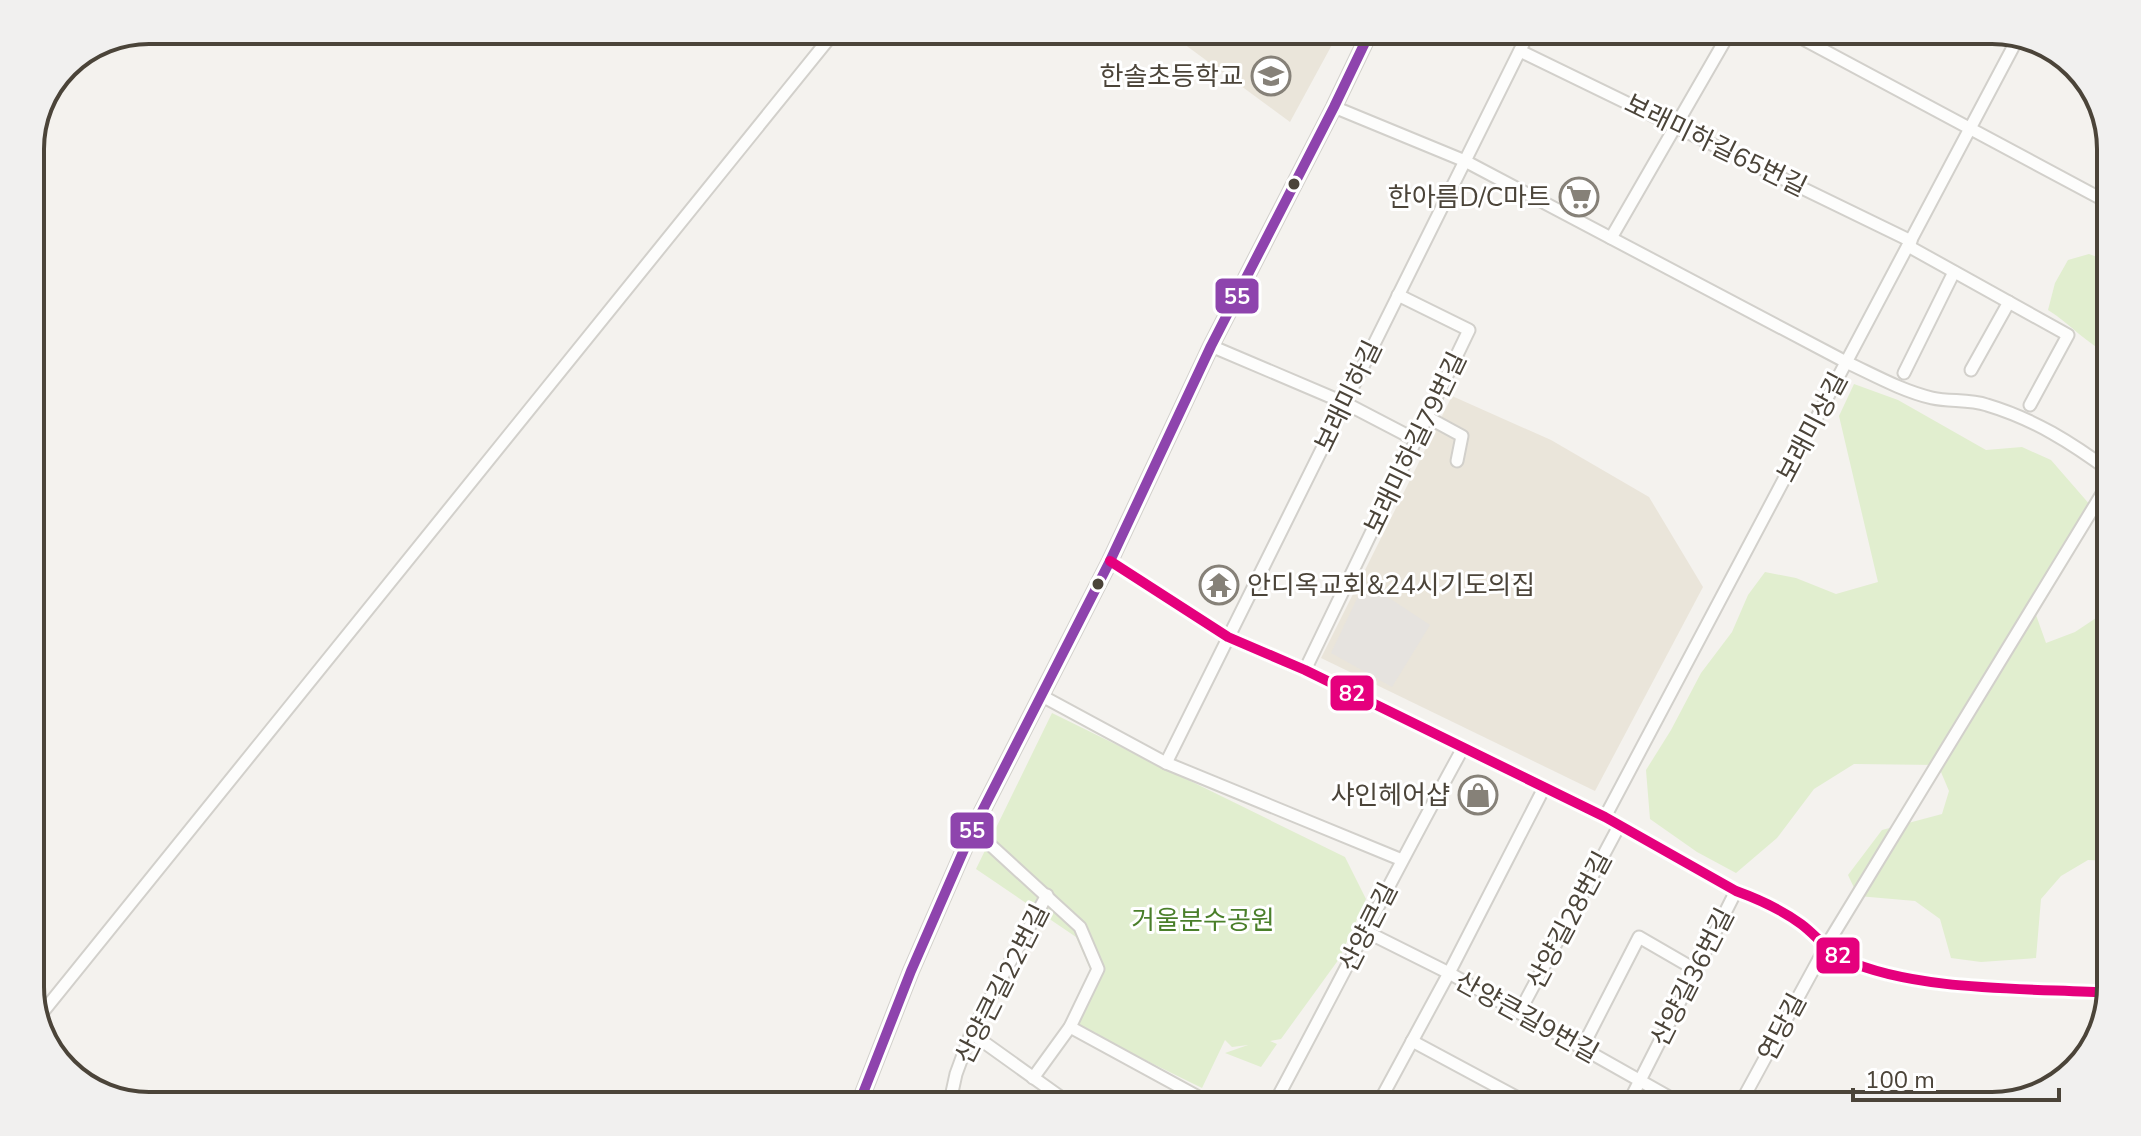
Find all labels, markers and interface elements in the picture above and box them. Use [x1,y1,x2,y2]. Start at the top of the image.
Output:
school or university icon: 한솔초등학교 [1250,55,1292,97]
place label: 한솔초등학교 [1099,59,1243,94]
street label: 보래미하길65번길 [1619,86,1813,205]
unlabelled marker [1286,176,1302,192]
supermarket icon: 한아름D/C마트 [1558,176,1600,218]
place label: 한아름D/C마트 [1388,180,1551,215]
line badge: 55 [1214,277,1260,315]
text: 55 [1224,282,1250,312]
street label: 보래미하길 [1307,335,1390,458]
street label: 보래미하길79번길 [1356,346,1475,540]
street label: 보래미상길 [1769,366,1856,488]
temple icon: 안디옥교회&24시기도의집 [1198,564,1240,606]
place label: 안디옥교회&24시기도의집 [1247,568,1535,603]
unlabelled marker [1090,576,1106,592]
line badge: 82 [1329,674,1375,712]
text: 82 [1339,679,1365,709]
shop icon: 샤인헤어샵 [1457,774,1499,816]
place label: 샤인헤어샵 [1330,778,1450,813]
line badge: 55 [949,811,995,850]
text: 55 [959,816,985,846]
street label: 산양길28번길 [1519,845,1620,995]
street label: 산양큰길 [1331,877,1406,978]
street label: 산양큰길22번길 [947,898,1058,1070]
street label: 산양길36번길 [1643,902,1742,1052]
park label: 거울분수공원 [1131,903,1275,938]
line badge: 82 [1815,936,1861,975]
text: 82 [1825,941,1851,971]
street label: 산양큰길9번길 [1449,964,1605,1071]
street label: 연당길 [1750,987,1815,1067]
scale bar [1853,1052,2059,1102]
text: 100 m [1865,1064,1935,1096]

